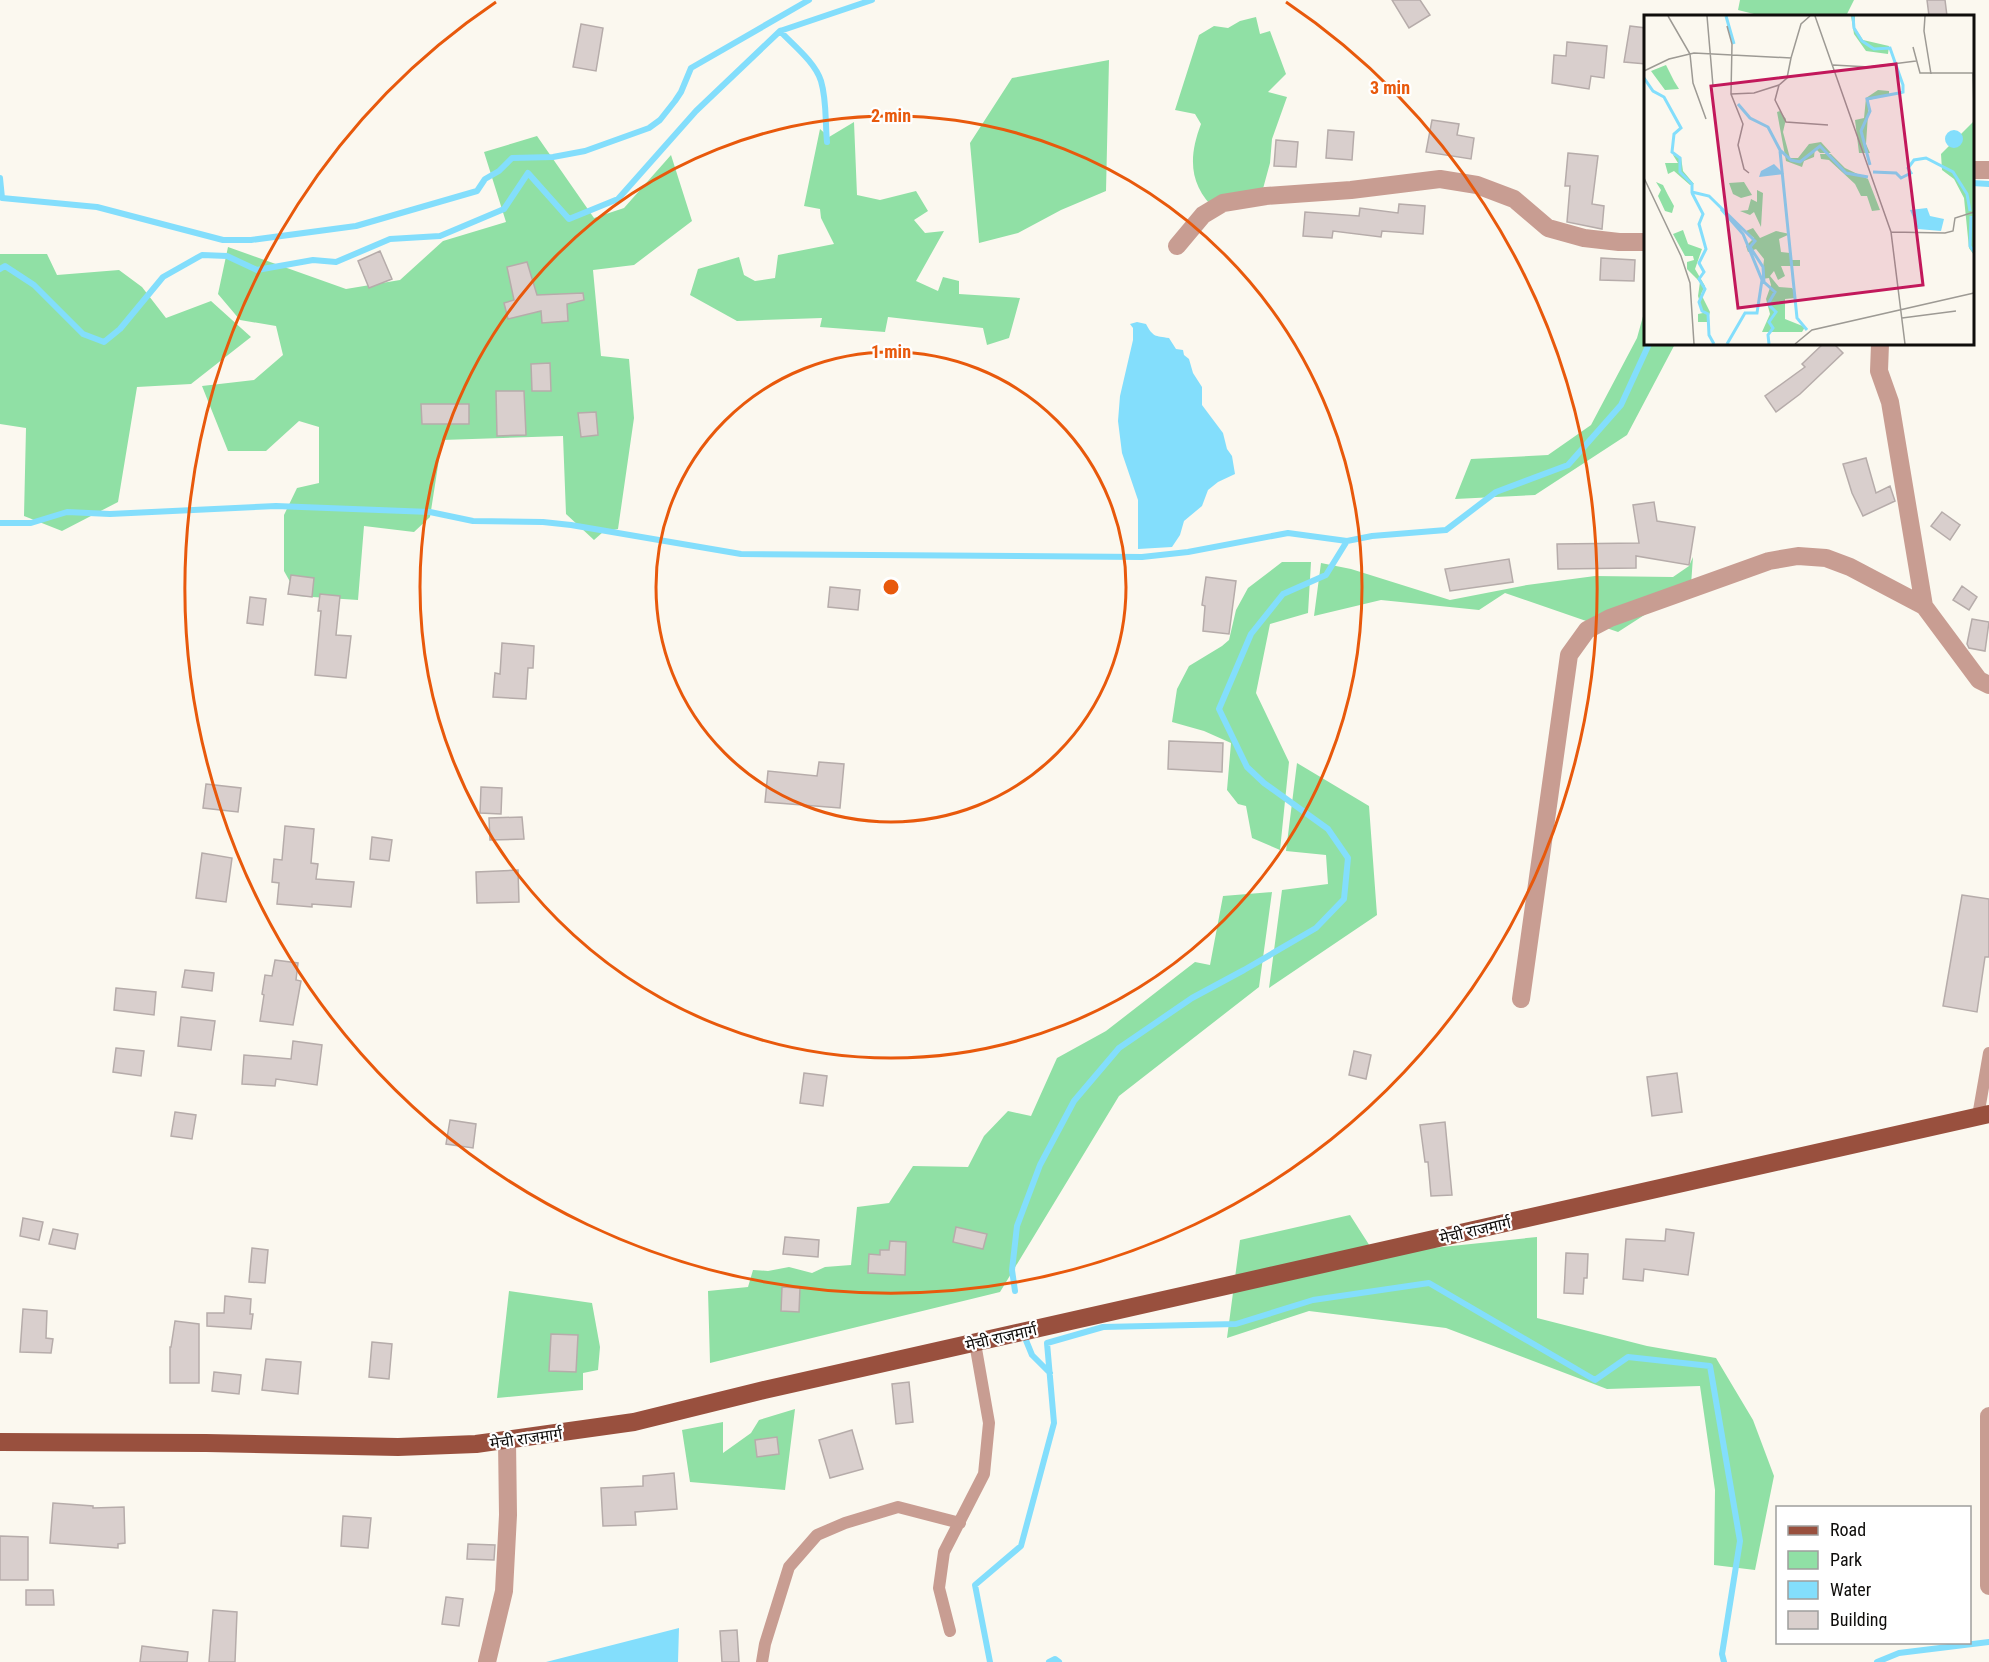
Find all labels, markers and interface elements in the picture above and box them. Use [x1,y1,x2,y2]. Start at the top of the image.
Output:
inset map [1644,15,1974,345]
text: 3 min [1370,77,1410,98]
text: 2 min [871,105,911,126]
text: 1 min [871,341,911,362]
centre of rings [881,577,901,597]
street label: मेची राजमार्ग [1437,1213,1514,1248]
street label: मेची राजमार्ग [963,1320,1040,1355]
street label: मेची राजमार्ग [489,1424,564,1453]
legend [1776,1506,1971,1644]
text: Road [1830,1519,1866,1540]
text: Park [1830,1549,1862,1570]
text: Water [1830,1579,1872,1600]
text: Building [1830,1609,1887,1630]

